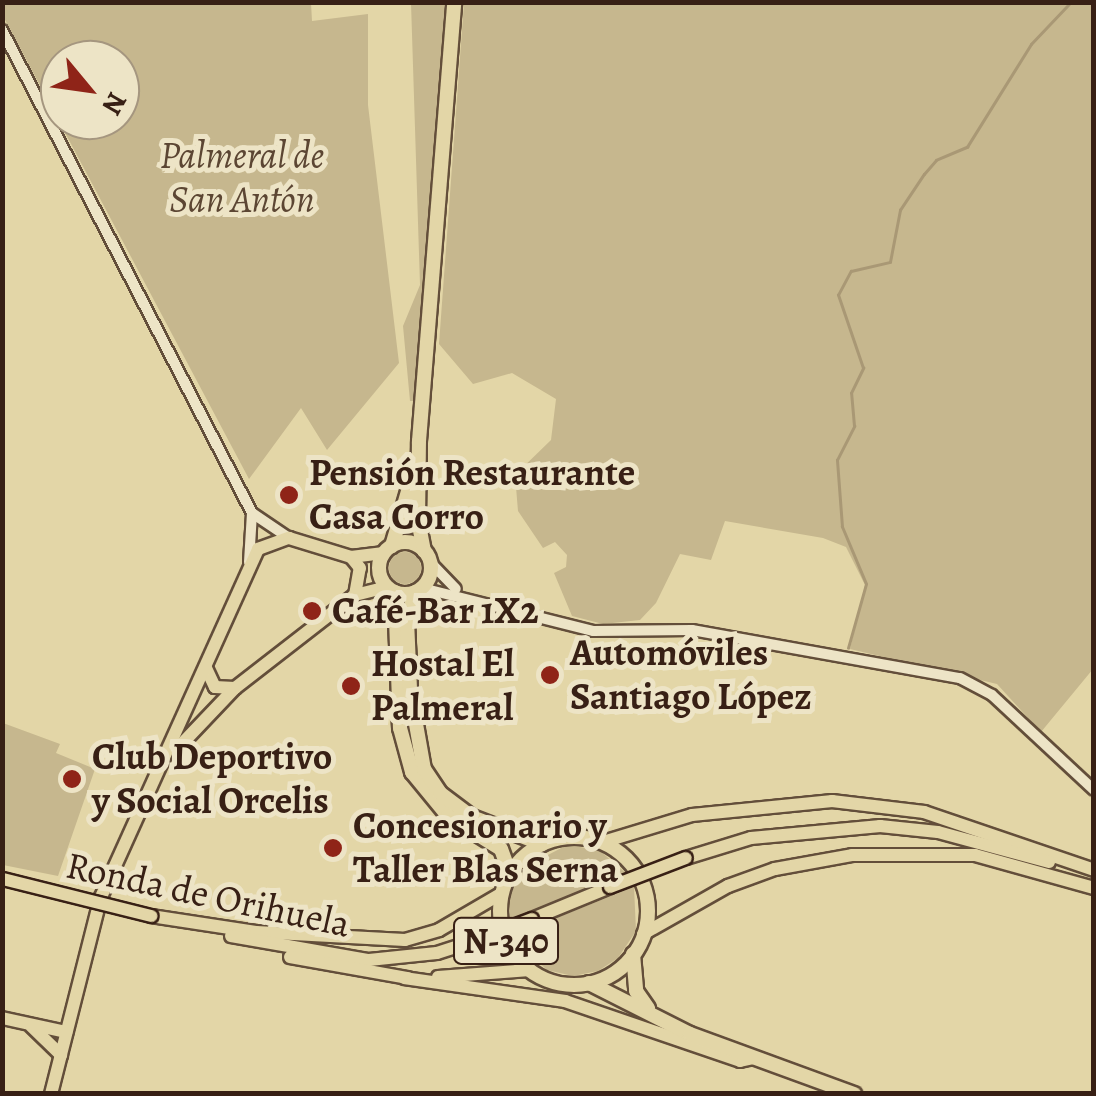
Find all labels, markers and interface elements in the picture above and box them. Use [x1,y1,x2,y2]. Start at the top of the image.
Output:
north arrow [40,40,140,140]
text: N [93,85,136,122]
park label: Palmeral de San Antón [160,133,324,222]
place label: Pensión Restaurante Casa Corro [309,450,635,540]
marker: Pensión Restaurante Casa Corro [278,484,300,506]
place label: Café-Bar 1X2 [332,588,538,634]
marker: Café-Bar 1X2 [301,600,323,622]
place label: Automóviles Santiago López [570,630,812,719]
place label: Hostal El Palmeral [371,641,514,731]
marker: Automóviles Santiago López [539,664,561,686]
marker: Hostal El Palmeral [340,675,362,697]
place label: Club Deportivo y Social Orcelis [92,734,332,824]
marker: Club Deportivo y Social Orcelis [61,768,83,790]
place label: Concesionario y Taller Blas Serna [353,803,618,892]
marker: Concesionario y Taller Blas Serna [322,837,344,859]
street label: Ronda de Orihuela [62,843,354,947]
road number: N-340 [451,911,561,971]

